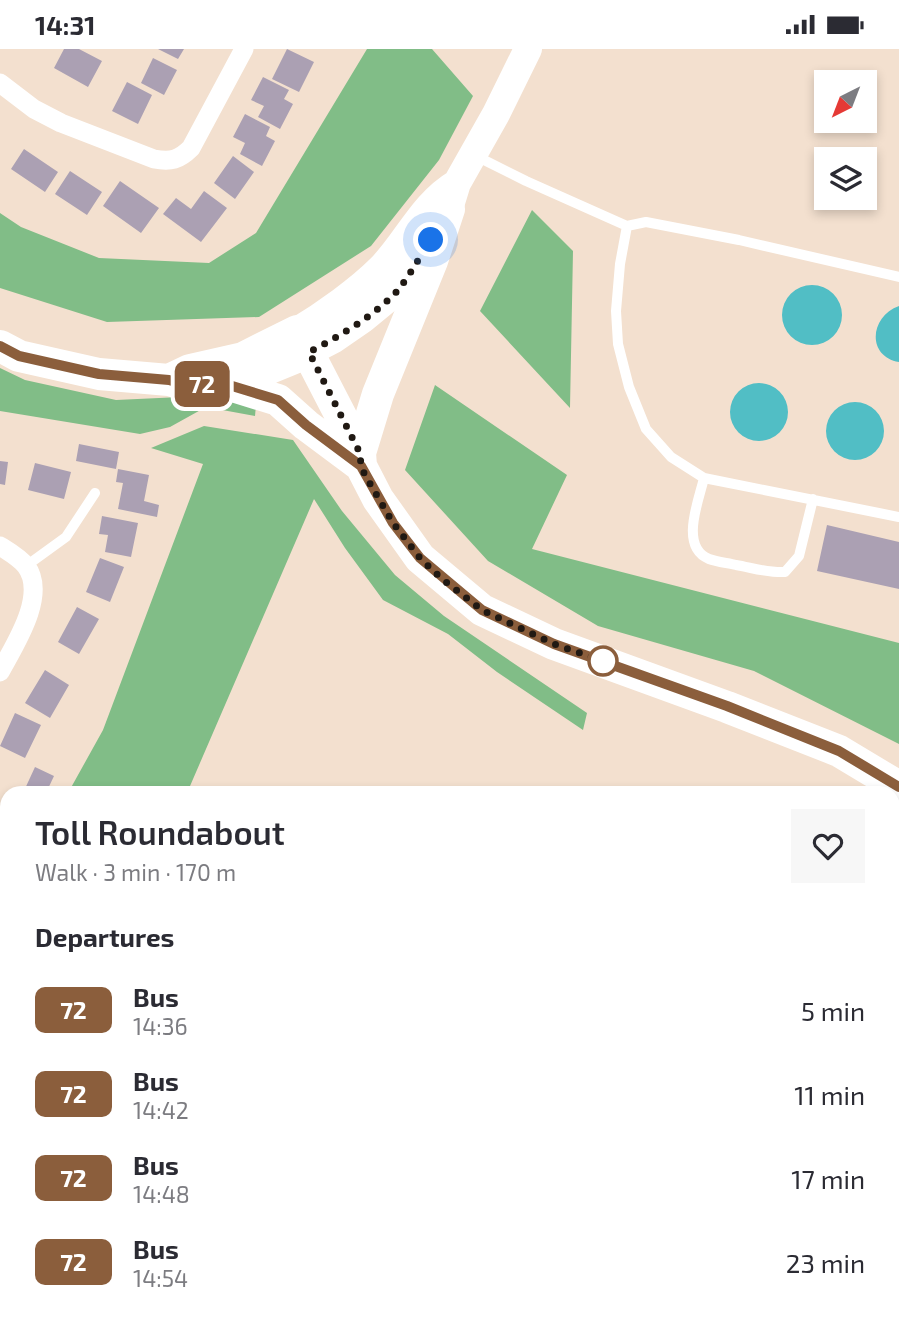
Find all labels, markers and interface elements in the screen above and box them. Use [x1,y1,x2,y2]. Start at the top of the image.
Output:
text: 14:31 [35,9,95,40]
north arrow [814,70,877,133]
map controls [814,70,877,210]
button: layers [814,147,877,210]
your location [413,222,448,257]
line badge: 72 [170,361,234,407]
text: 72 [189,369,215,398]
unlabelled marker [588,646,618,676]
button: heart [791,809,865,883]
text: Toll Roundabout [35,812,285,852]
text: Walk · 3 min · 170 m [35,858,236,886]
text: Departures [35,921,174,952]
text: Bus [133,981,179,1012]
text: 72 [60,995,87,1024]
text: 5 min [801,995,865,1026]
text: 14:36 [133,1012,188,1040]
text: Bus [133,1065,179,1096]
text: 72 [60,1079,87,1108]
text: 11 min [794,1079,865,1110]
text: 14:42 [133,1096,189,1124]
text: Bus [133,1149,179,1180]
text: 72 [60,1163,87,1192]
text: 17 min [791,1163,865,1194]
text: 14:48 [133,1180,190,1208]
text: Bus [133,1233,179,1264]
text: 72 [60,1247,87,1276]
text: 23 min [786,1247,865,1278]
text: 14:54 [133,1264,188,1292]

